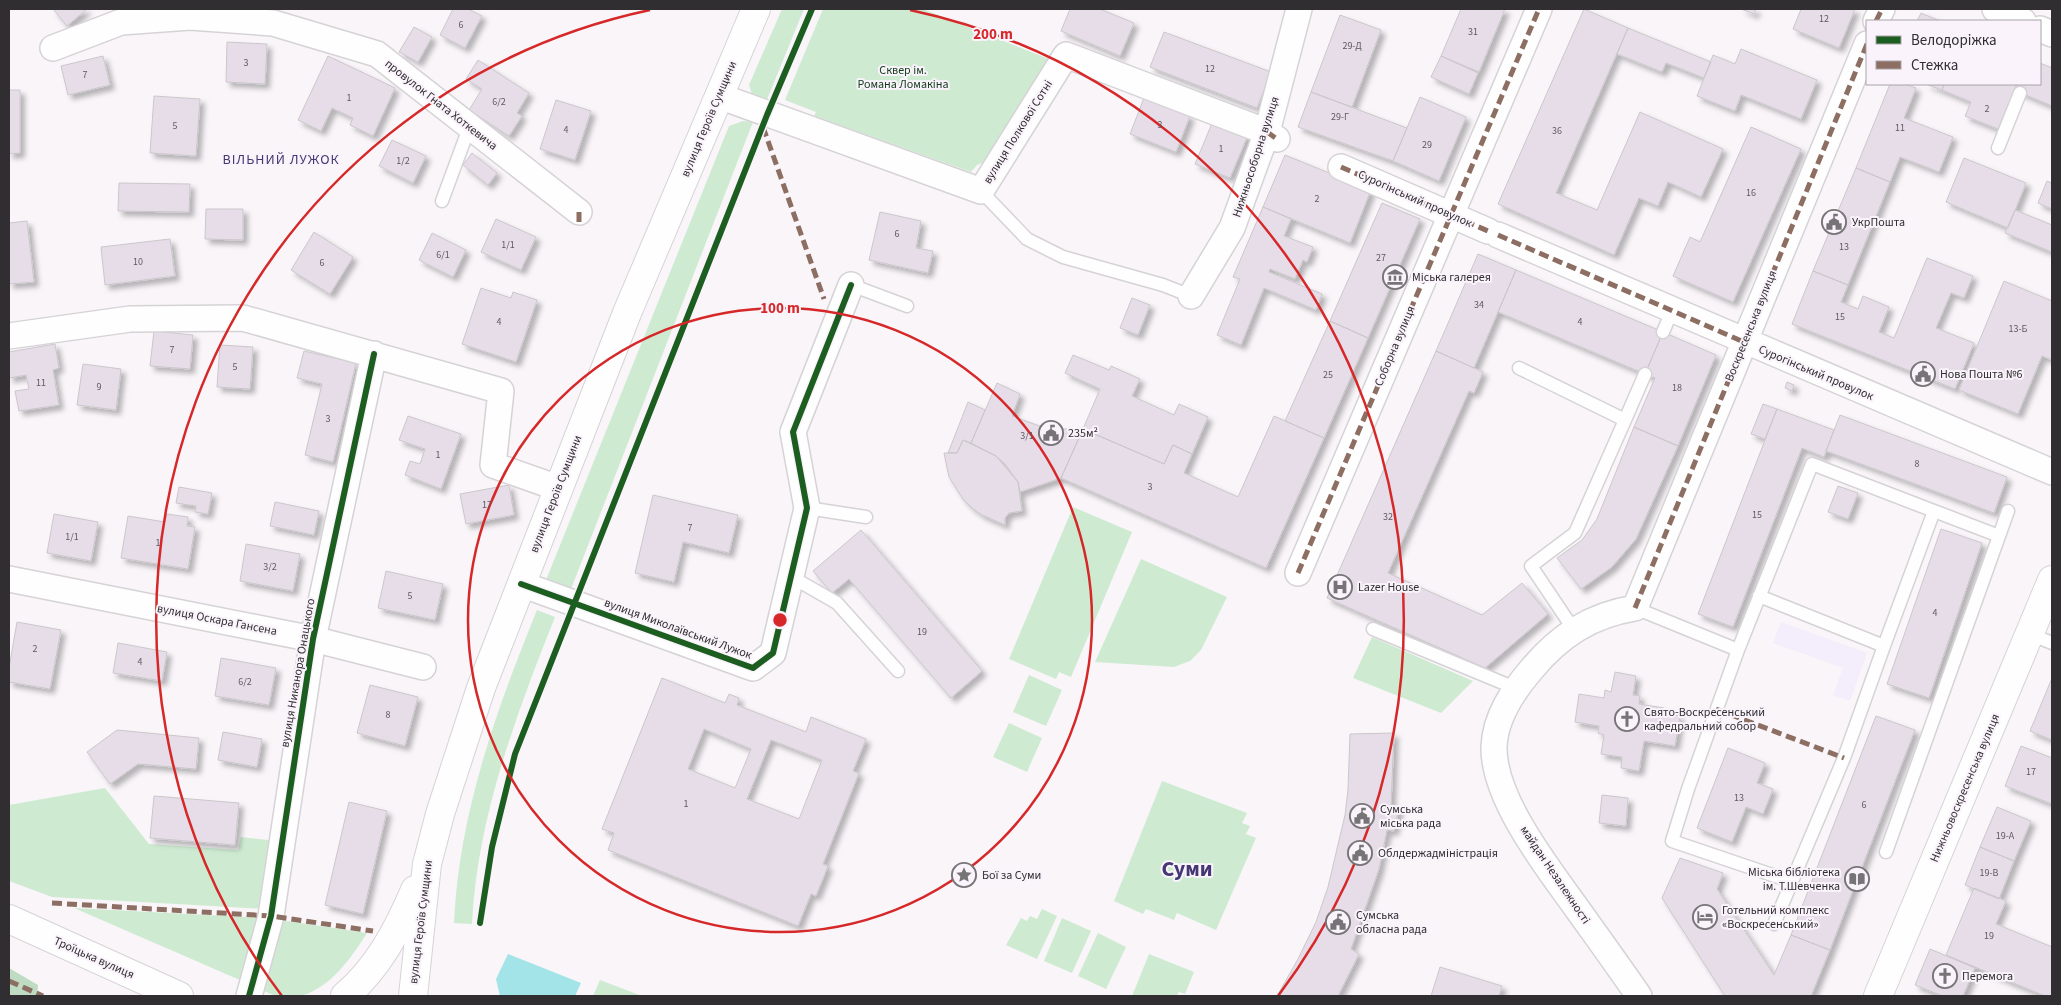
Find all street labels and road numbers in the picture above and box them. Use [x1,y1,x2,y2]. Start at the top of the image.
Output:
street label: провулок Гната Хоткевича [381,56,501,154]
street label: вулиця Героїв Сумщини [677,58,741,180]
street label: вулиця Полкової Сотні [979,77,1057,187]
street label: Нижньособорна вулиця [1228,94,1284,220]
street label: Сурогінський провулок [1355,166,1475,232]
street label: Воскресенська вулиця [1721,268,1781,384]
street label: Соборна вулиця [1370,303,1420,389]
street label: Сурогінський провулок [1756,341,1876,405]
street label: вулиця Героїв Сумщини [526,433,586,555]
street label: вулиця Миколаївський Лужок [602,594,754,664]
street label: вулиця Никанора Онацького [277,597,319,749]
street label: вулиця Оскара Гансена [156,600,278,640]
street label: Нижньовоскресенська вулиця [1926,711,2004,865]
street label: майдан Незалежності [1516,823,1594,927]
street label: вулиця Героїв Сумщини [405,859,437,985]
street label: Троїцька вулиця [51,933,137,983]

